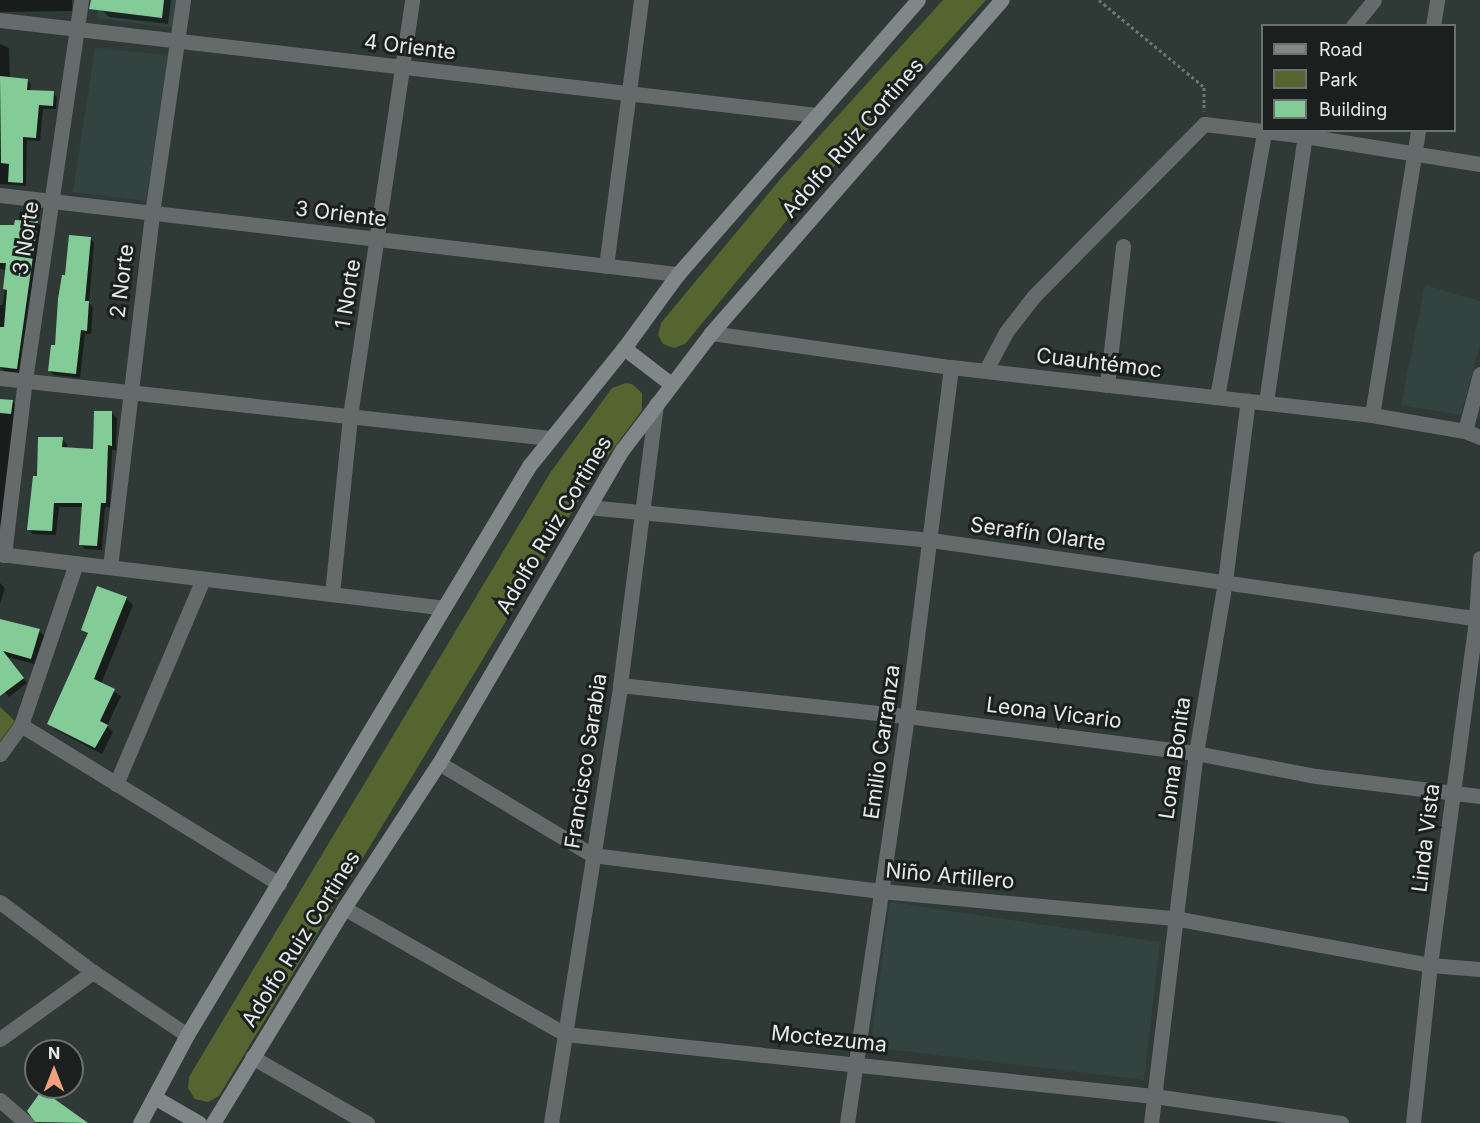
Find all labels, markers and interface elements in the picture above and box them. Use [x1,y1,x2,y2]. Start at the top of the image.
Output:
legend [1261,24,1456,132]
street label: 4 Oriente [363,29,457,65]
text: Road [1319,39,1362,60]
street label: Adolfo Ruiz Cortines [777,53,929,223]
text: Park [1319,69,1358,90]
text: Building [1319,99,1387,120]
street label: 3 Oriente [294,196,388,232]
street label: 3 Norte [8,199,44,277]
street label: 2 Norte [105,243,139,319]
street label: 1 Norte [330,257,366,331]
street label: Cuauhtémoc [1035,343,1163,383]
street label: Adolfo Ruiz Cortines [491,431,617,619]
street label: Serafín Olarte [969,512,1107,556]
street label: Emilio Carranza [859,663,905,821]
street label: Francisco Sarabia [560,671,612,851]
street label: Leona Vicario [985,692,1123,734]
street label: Loma Bonita [1154,695,1196,821]
street label: Linda Vista [1407,782,1445,894]
street label: Adolfo Ruiz Cortines [237,846,365,1032]
street label: Niño Artillero [885,858,1015,894]
street label: Moctezuma [770,1020,888,1058]
north arrow [24,1039,84,1099]
text: N [48,1043,60,1063]

